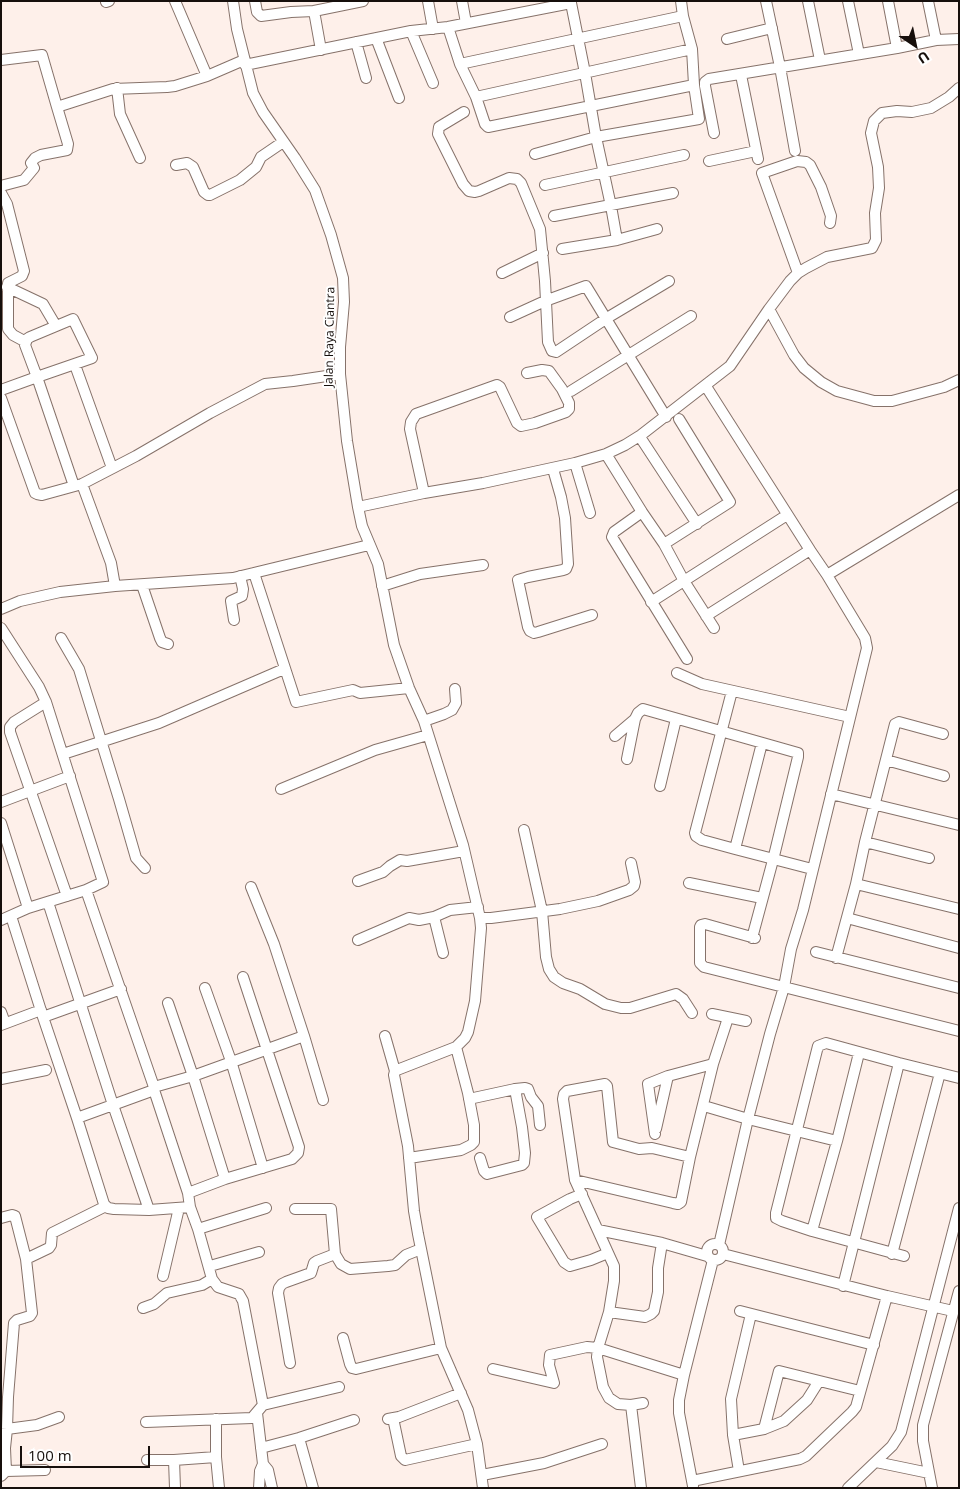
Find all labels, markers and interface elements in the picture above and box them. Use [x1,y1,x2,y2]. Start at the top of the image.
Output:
north arrow [890,20,940,70]
text: U [914,47,933,69]
street label: Jalan Raya Ciantra [322,287,338,387]
scale bar [22,1436,152,1468]
text: 100 m [28,1445,72,1465]

